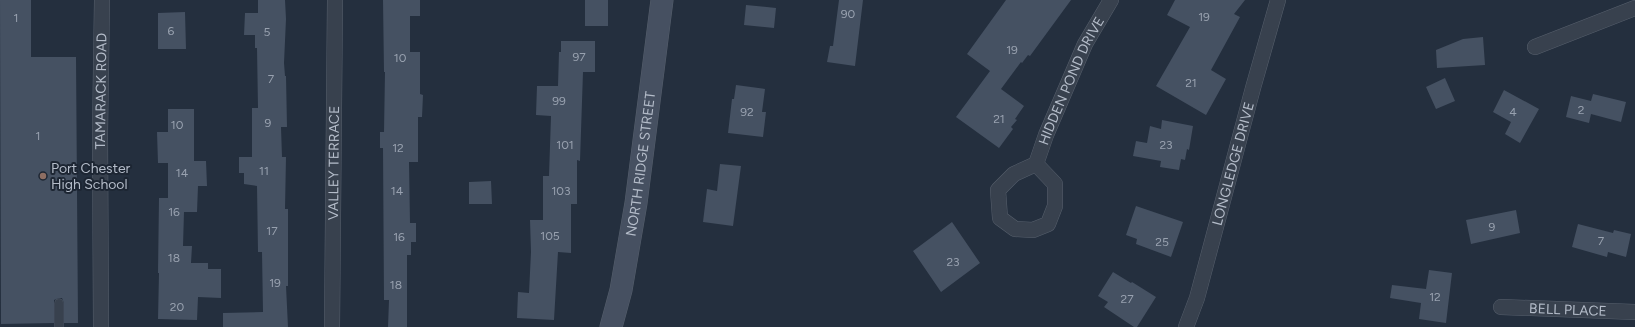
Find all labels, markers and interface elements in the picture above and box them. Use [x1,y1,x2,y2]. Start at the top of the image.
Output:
house number: 90 [841,7,856,21]
house number: 19 [1198,10,1210,24]
house number: 1 [14,11,18,25]
street label: HIDDEN POND DRIVE [1035,14,1108,147]
house number: 6 [168,24,175,38]
house number: 5 [264,25,271,39]
street label: TAMARACK ROAD [92,33,111,149]
house number: 19 [1006,43,1018,57]
house number: 97 [572,50,586,64]
house number: 10 [394,51,407,65]
house number: 7 [268,72,275,86]
house number: 21 [1185,76,1197,90]
street label: NORTH RIDGE STREET [622,90,659,238]
house number: 99 [552,94,566,108]
street label: LONGLEDGE DRIVE [1209,100,1258,227]
house number: 2 [1578,103,1584,117]
house number: 92 [740,105,754,119]
house number: 4 [1509,105,1517,119]
street label: VALLEY TERRACE [325,106,343,220]
house number: 21 [993,112,1005,126]
house number: 9 [265,116,272,130]
house number: 10 [171,118,184,132]
house number: 1 [36,129,40,143]
house number: 101 [556,138,574,152]
house number: 23 [1159,138,1173,152]
house number: 12 [392,141,404,155]
place label: Port Chester High School [51,160,131,193]
house number: 11 [259,164,269,178]
house number: 14 [176,166,189,180]
marker: Port Chester High School [38,171,48,181]
house number: 14 [391,184,404,198]
house number: 103 [551,184,571,198]
house number: 16 [168,205,180,219]
house number: 9 [1489,220,1496,234]
house number: 17 [266,224,278,238]
house number: 105 [540,229,560,243]
house number: 16 [393,230,405,244]
house number: 7 [1598,234,1605,248]
house number: 25 [1155,235,1169,249]
house number: 18 [168,251,180,265]
house number: 23 [946,255,960,269]
house number: 19 [269,276,281,290]
house number: 18 [390,278,402,292]
house number: 12 [1429,290,1441,304]
house number: 27 [1120,292,1134,306]
house number: 20 [170,300,185,314]
street label: BELL PLACE [1529,300,1607,320]

